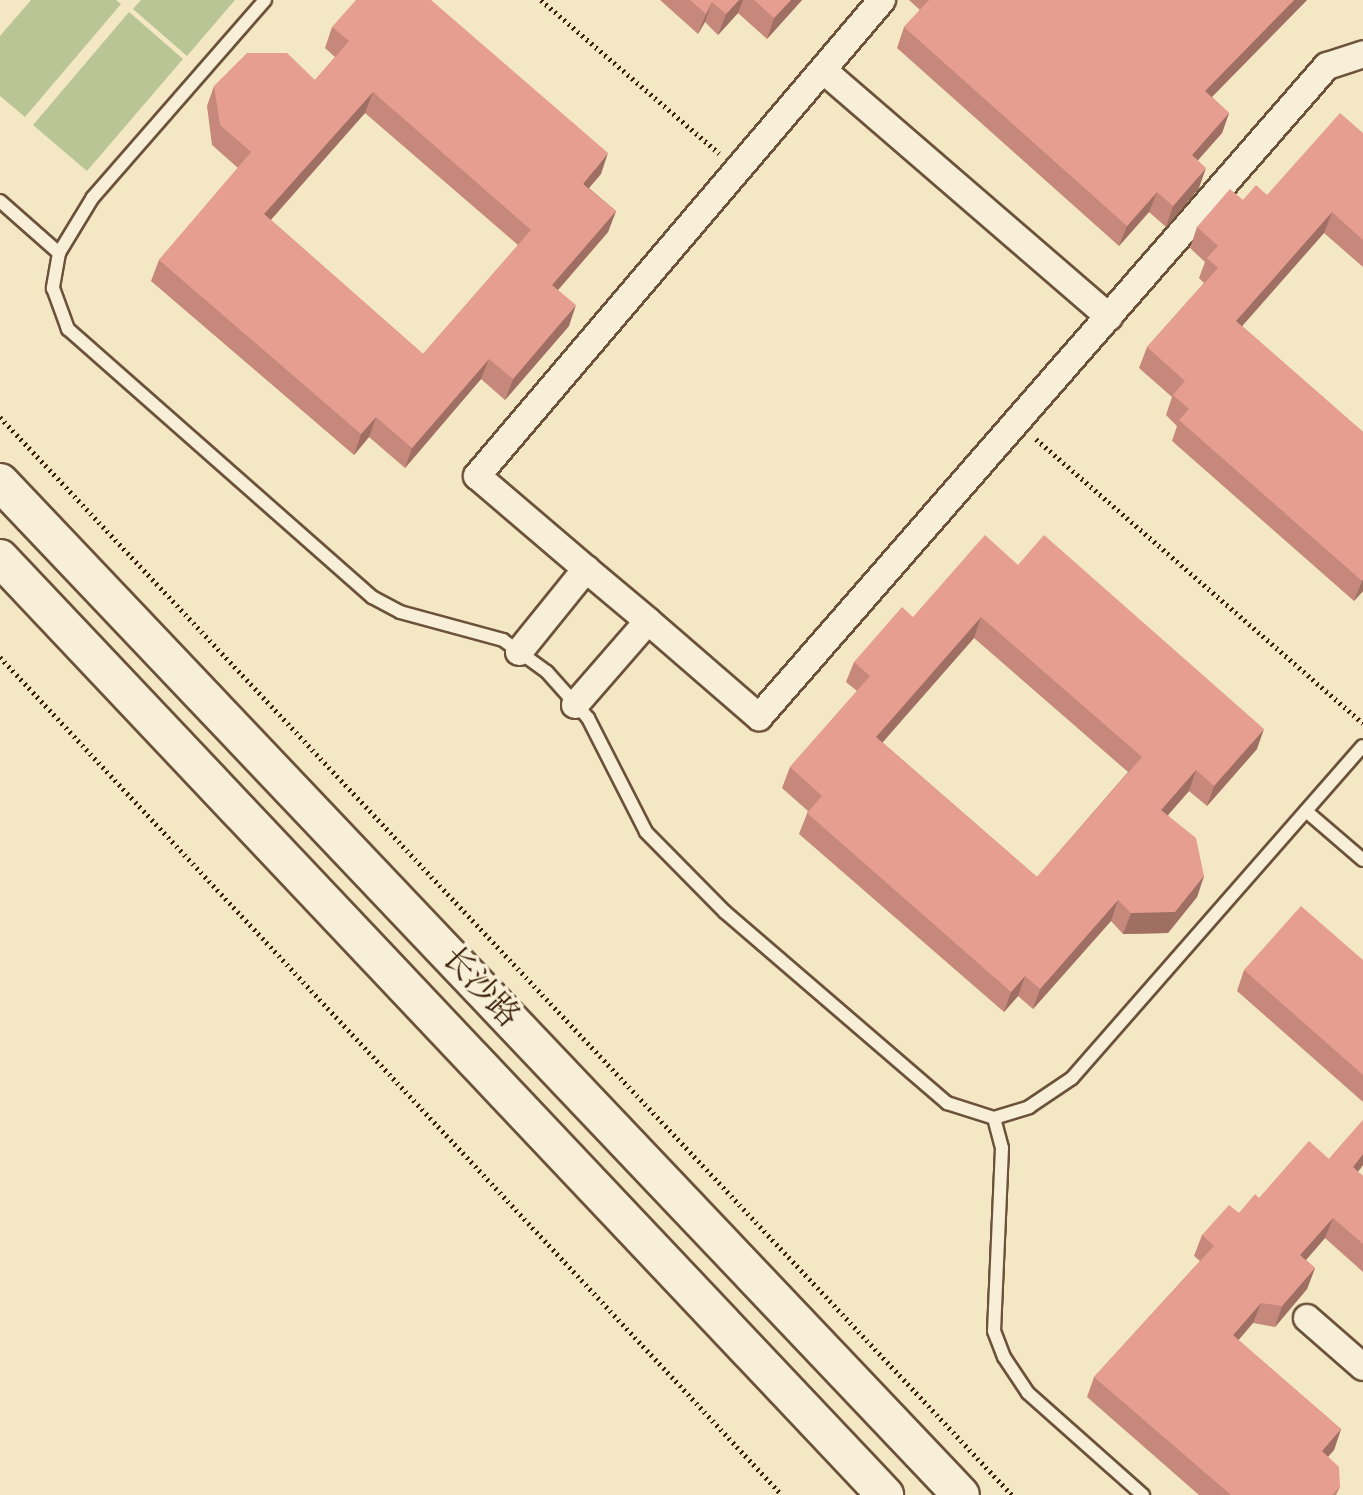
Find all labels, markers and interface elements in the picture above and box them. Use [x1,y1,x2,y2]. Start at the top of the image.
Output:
street label: 长沙路 [433,940,527,1036]

